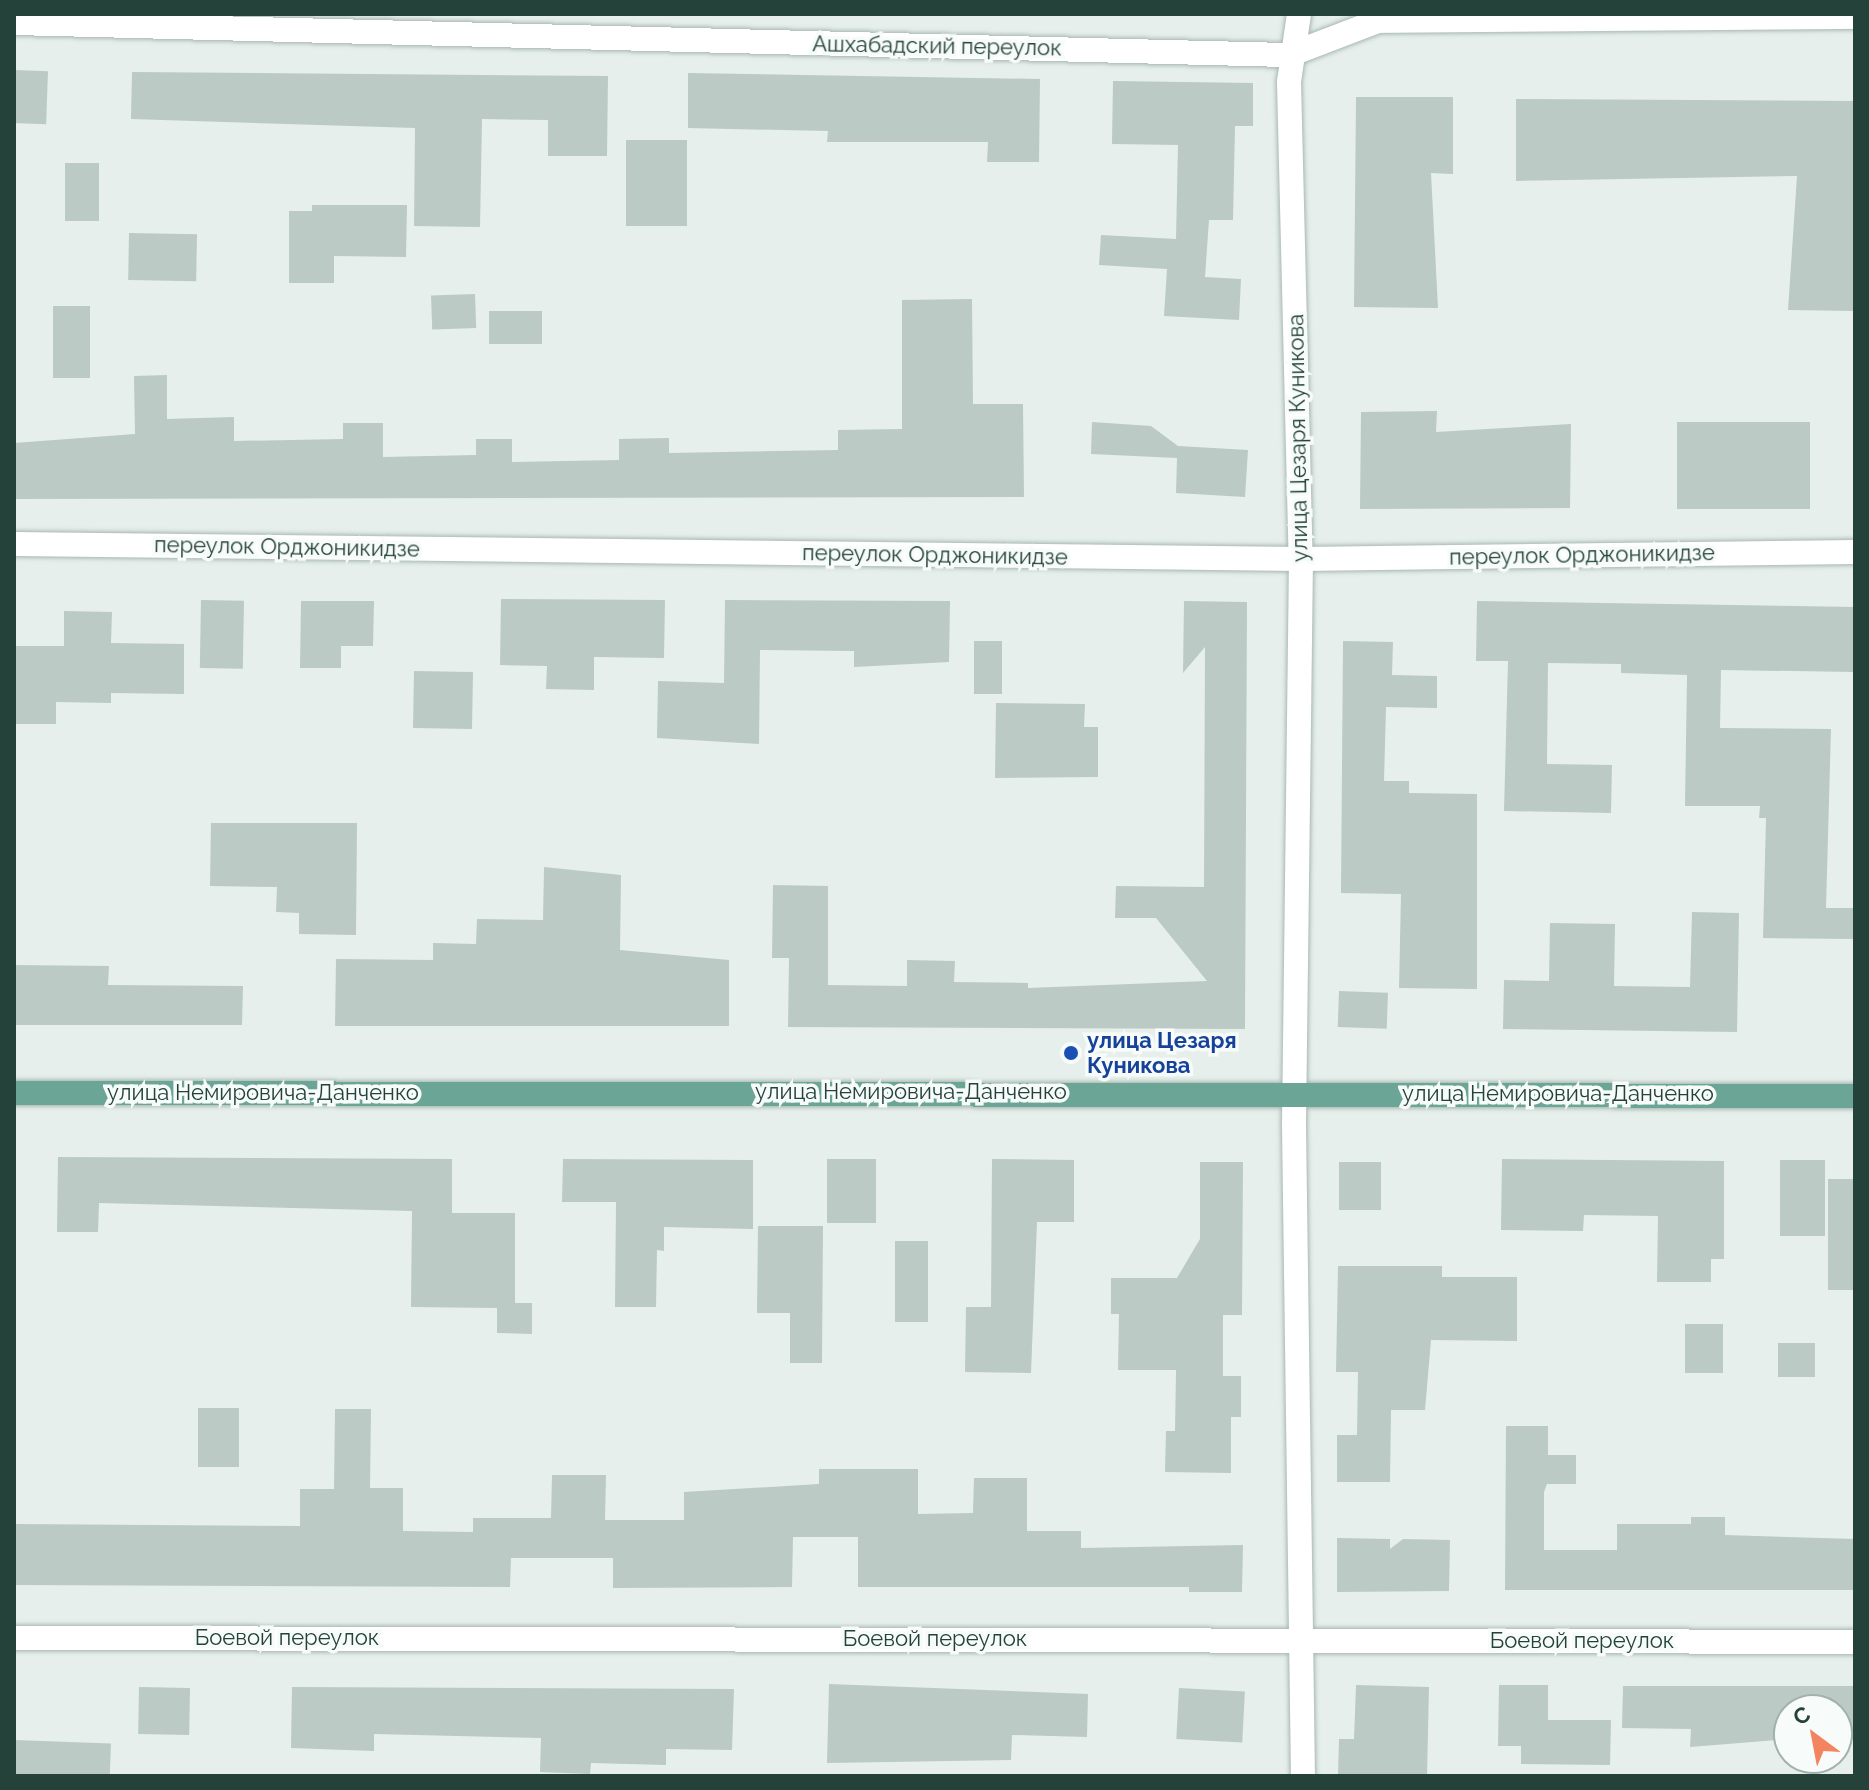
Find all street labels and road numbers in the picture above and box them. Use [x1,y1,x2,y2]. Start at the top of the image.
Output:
street label: Ашхабадский переулок [812,31,1062,61]
street label: улица Цезаря Куникова [1283,314,1313,562]
street label: переулок Орджоникидзе [154,531,420,563]
street label: переулок Орджоникидзе [802,539,1068,571]
street label: переулок Орджоникидзе [1449,539,1715,571]
street label: улица Немировича-Данченко [755,1079,1067,1105]
street label: улица Немировича-Данченко [107,1080,419,1106]
street label: улица Немировича-Данченко [1402,1081,1714,1107]
street label: Боевой переулок [195,1625,379,1651]
street label: Боевой переулок [843,1626,1027,1652]
street label: Боевой переулок [1490,1628,1674,1654]

